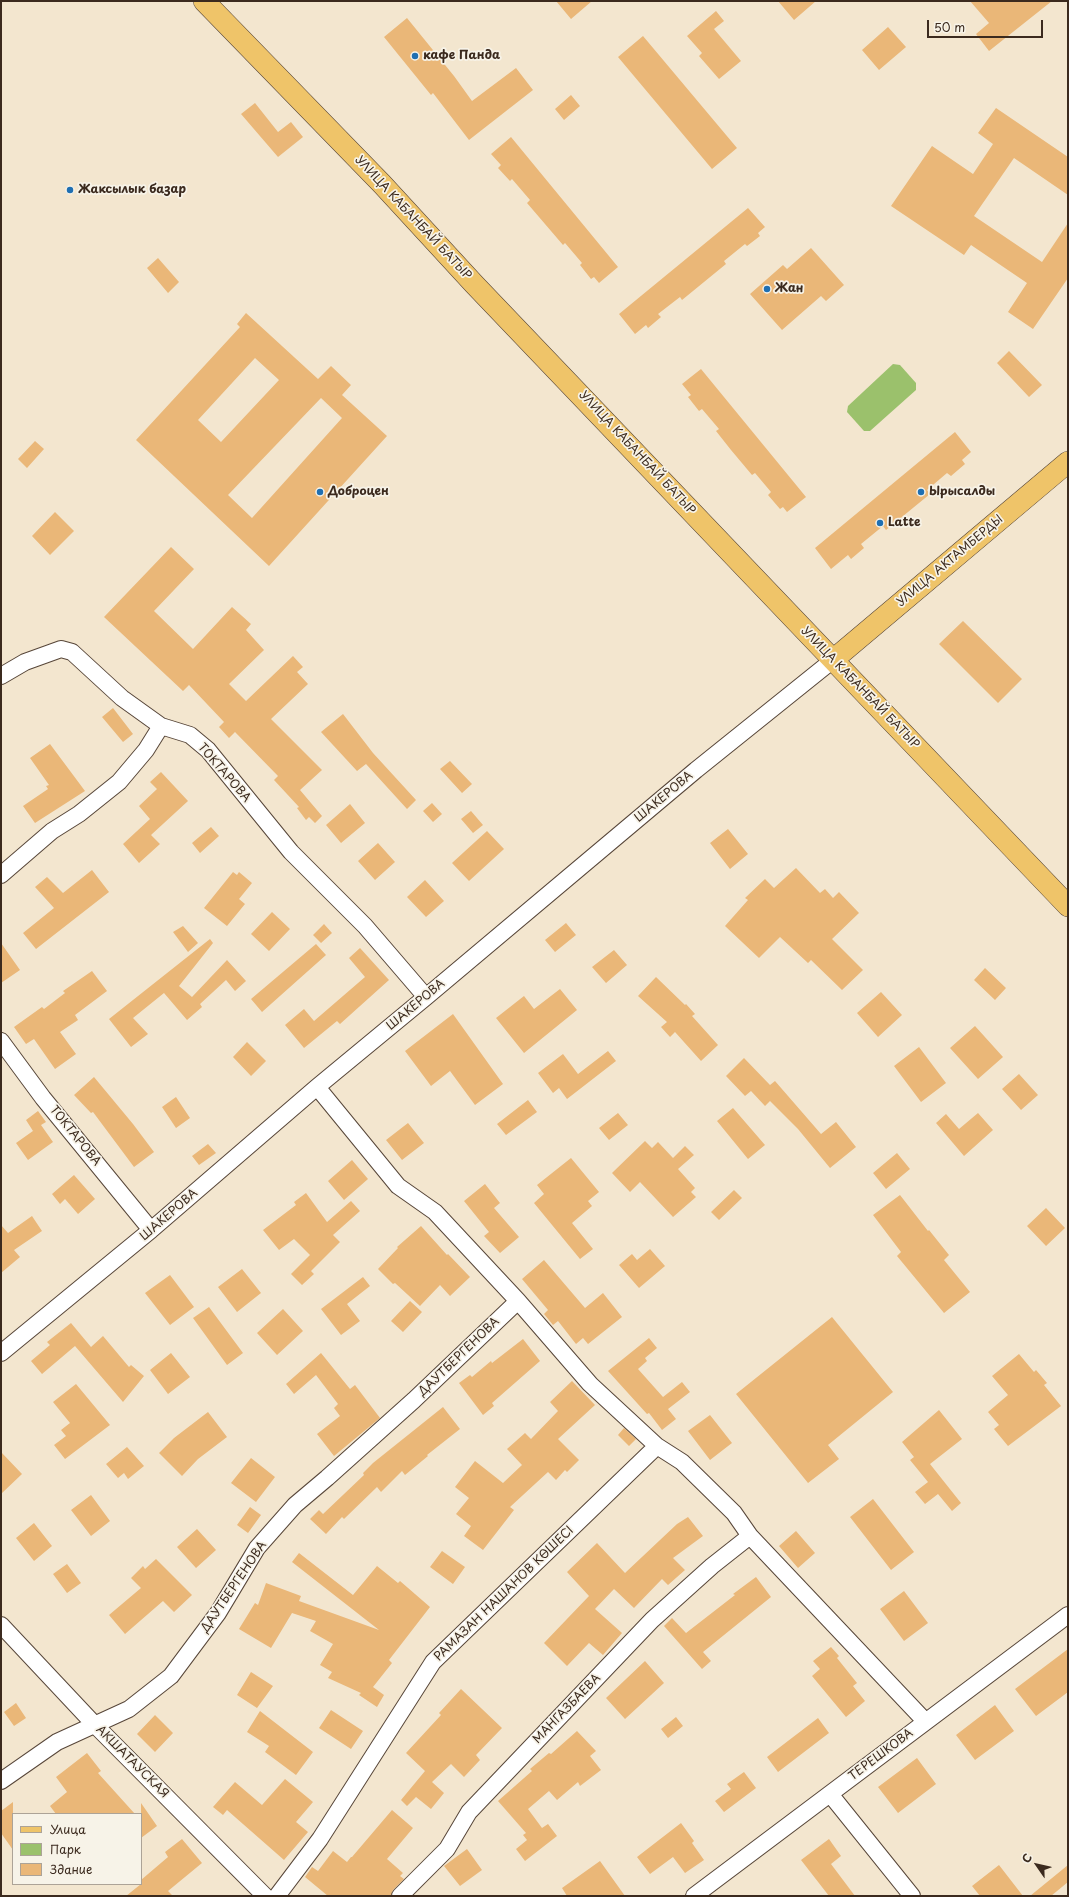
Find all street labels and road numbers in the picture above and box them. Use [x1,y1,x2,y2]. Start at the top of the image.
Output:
street label: УЛИЦА КАБАНБАЙ БАТЫР [352,153,474,283]
street label: УЛИЦА КАБАНБАЙ БАТЫР [576,388,698,518]
street label: УЛИЦА АКТАМБЕРДЫ [894,512,1006,610]
street label: УЛИЦА КАБАНБАЙ БАТЫР [798,624,922,752]
street label: ТОКТАРОВА [195,741,253,805]
street label: ШАКЕРОВА [632,769,696,825]
street label: ШАКЕРОВА [384,977,448,1033]
street label: ТОКТАРОВА [46,1103,104,1169]
street label: ШАКЕРОВА [137,1186,201,1244]
street label: ДАУТБЕРГЕНОВА [416,1315,502,1399]
street label: РАМАЗАН НАШАНОВ КӨШЕСІ [431,1524,577,1664]
street label: ДАУТБЕРГЕНОВА [198,1539,270,1635]
street label: МАНГАЗБАЕВА [530,1671,604,1747]
street label: АКШАТАУСКАЯ [93,1723,171,1801]
street label: ТЕРЕШКОВА [846,1726,916,1784]

